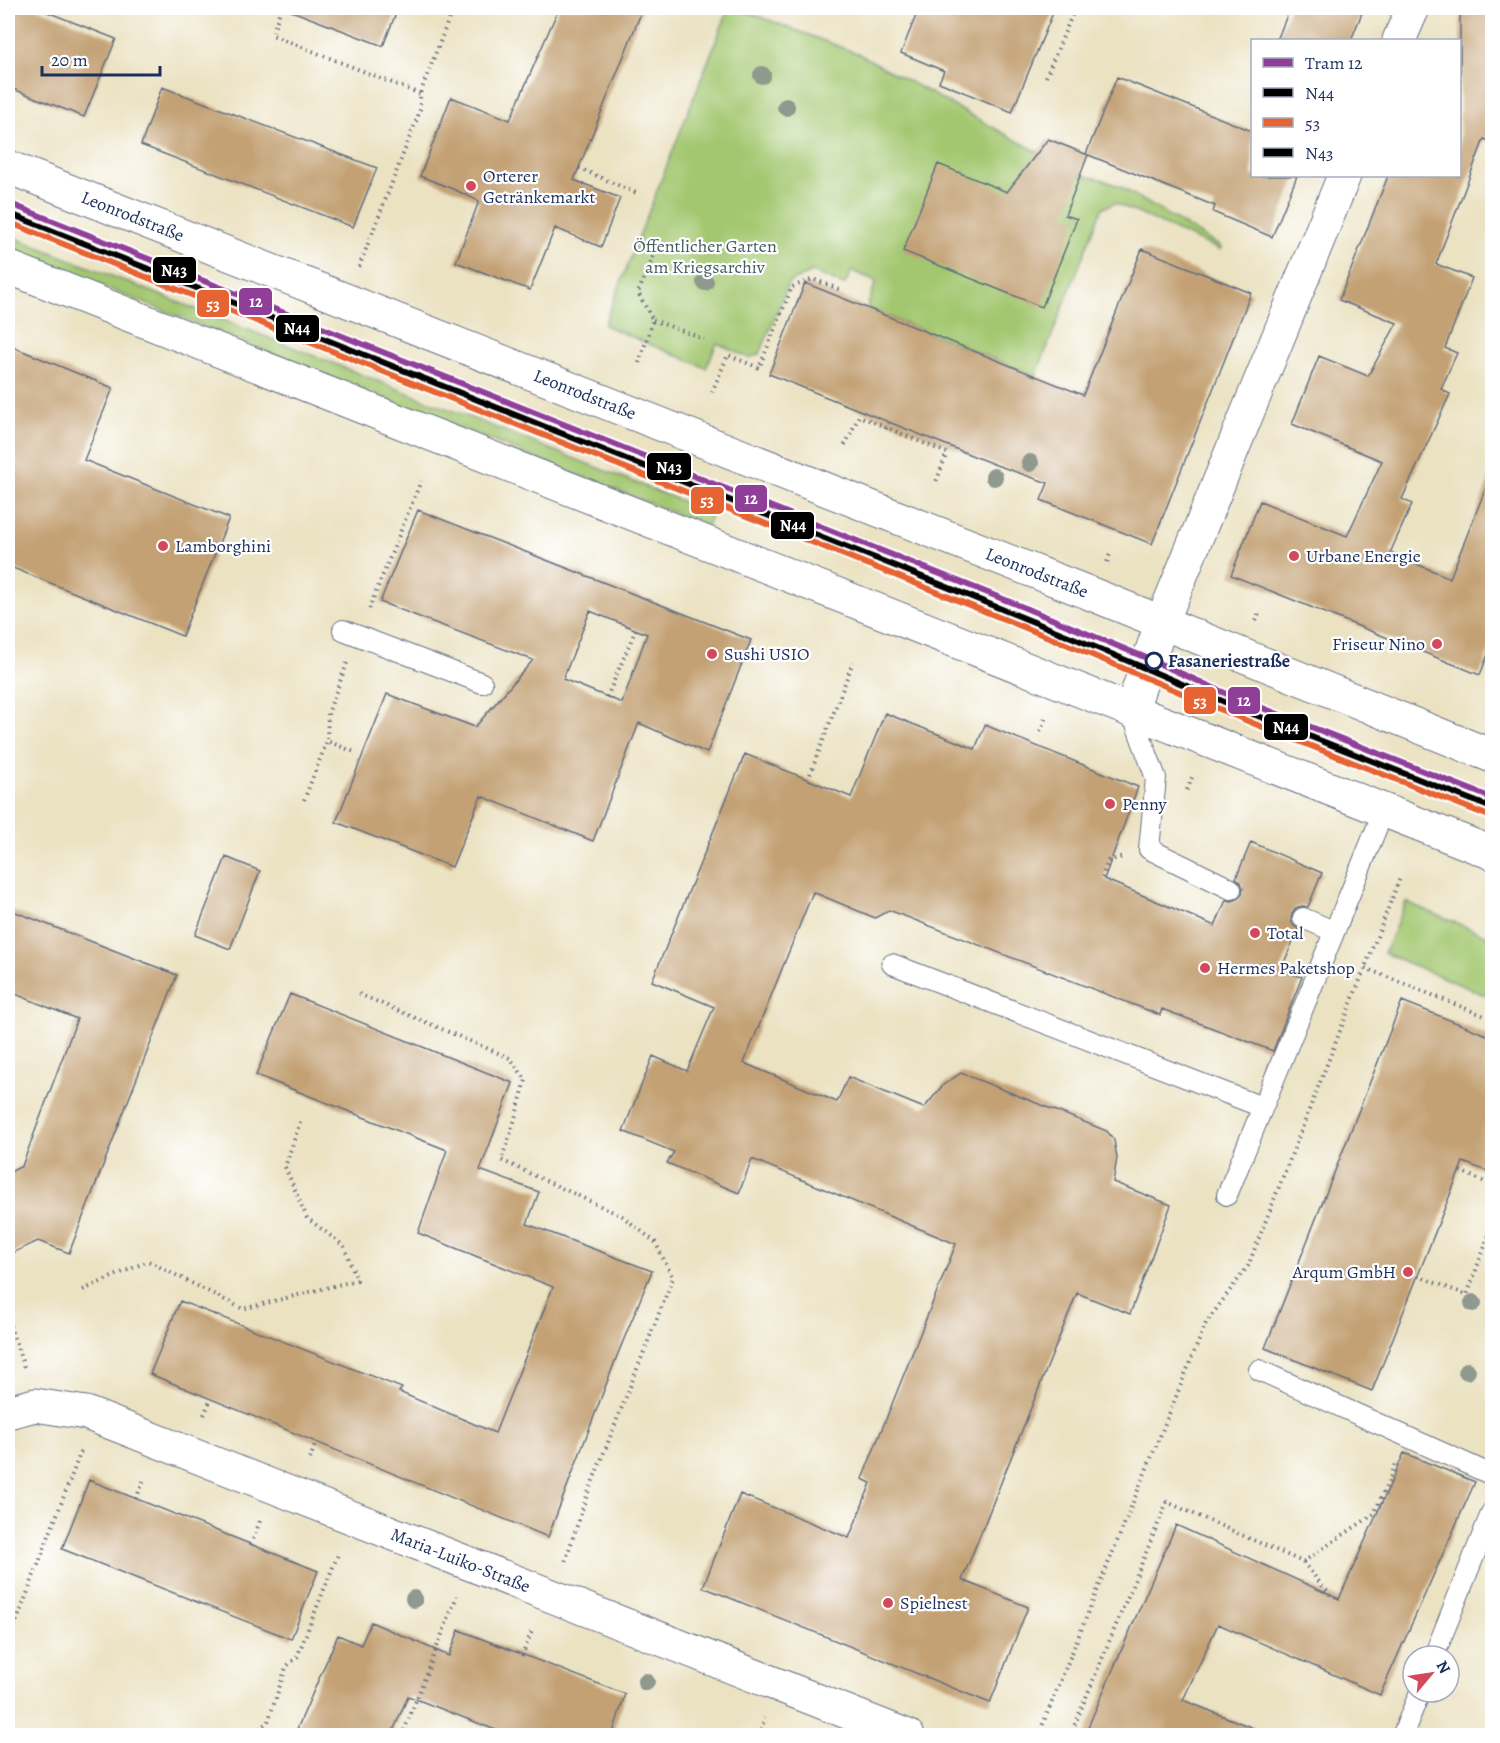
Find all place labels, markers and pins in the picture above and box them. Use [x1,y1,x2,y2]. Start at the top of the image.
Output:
place label: Orterer Getränkemarkt [483,164,595,209]
marker: Orterer Getränkemarkt [464,179,478,193]
place label: Lamborghini [175,534,271,558]
marker: Lamborghini [156,539,170,553]
place label: Urbane Energie [1306,544,1421,568]
marker: Urbane Energie [1287,549,1301,563]
place label: Friseur Nino [1332,632,1425,656]
marker: Friseur Nino [1430,637,1444,651]
place label: Sushi USIO [724,642,810,666]
marker: Sushi USIO [705,647,719,661]
place label: Fasaneriestraße [1168,649,1290,673]
marker: Fasaneriestraße [1145,652,1163,670]
place label: Penny [1122,792,1168,816]
marker: Penny [1103,797,1117,811]
place label: Total [1267,921,1304,945]
marker: Total [1248,926,1262,940]
place label: Hermes Paketshop [1217,956,1355,980]
marker: Hermes Paketshop [1198,961,1212,975]
place label: Arqum GmbH [1292,1260,1396,1284]
marker: Arqum GmbH [1401,1265,1415,1279]
place label: Spielnest [900,1591,968,1615]
marker: Spielnest [881,1596,895,1610]

